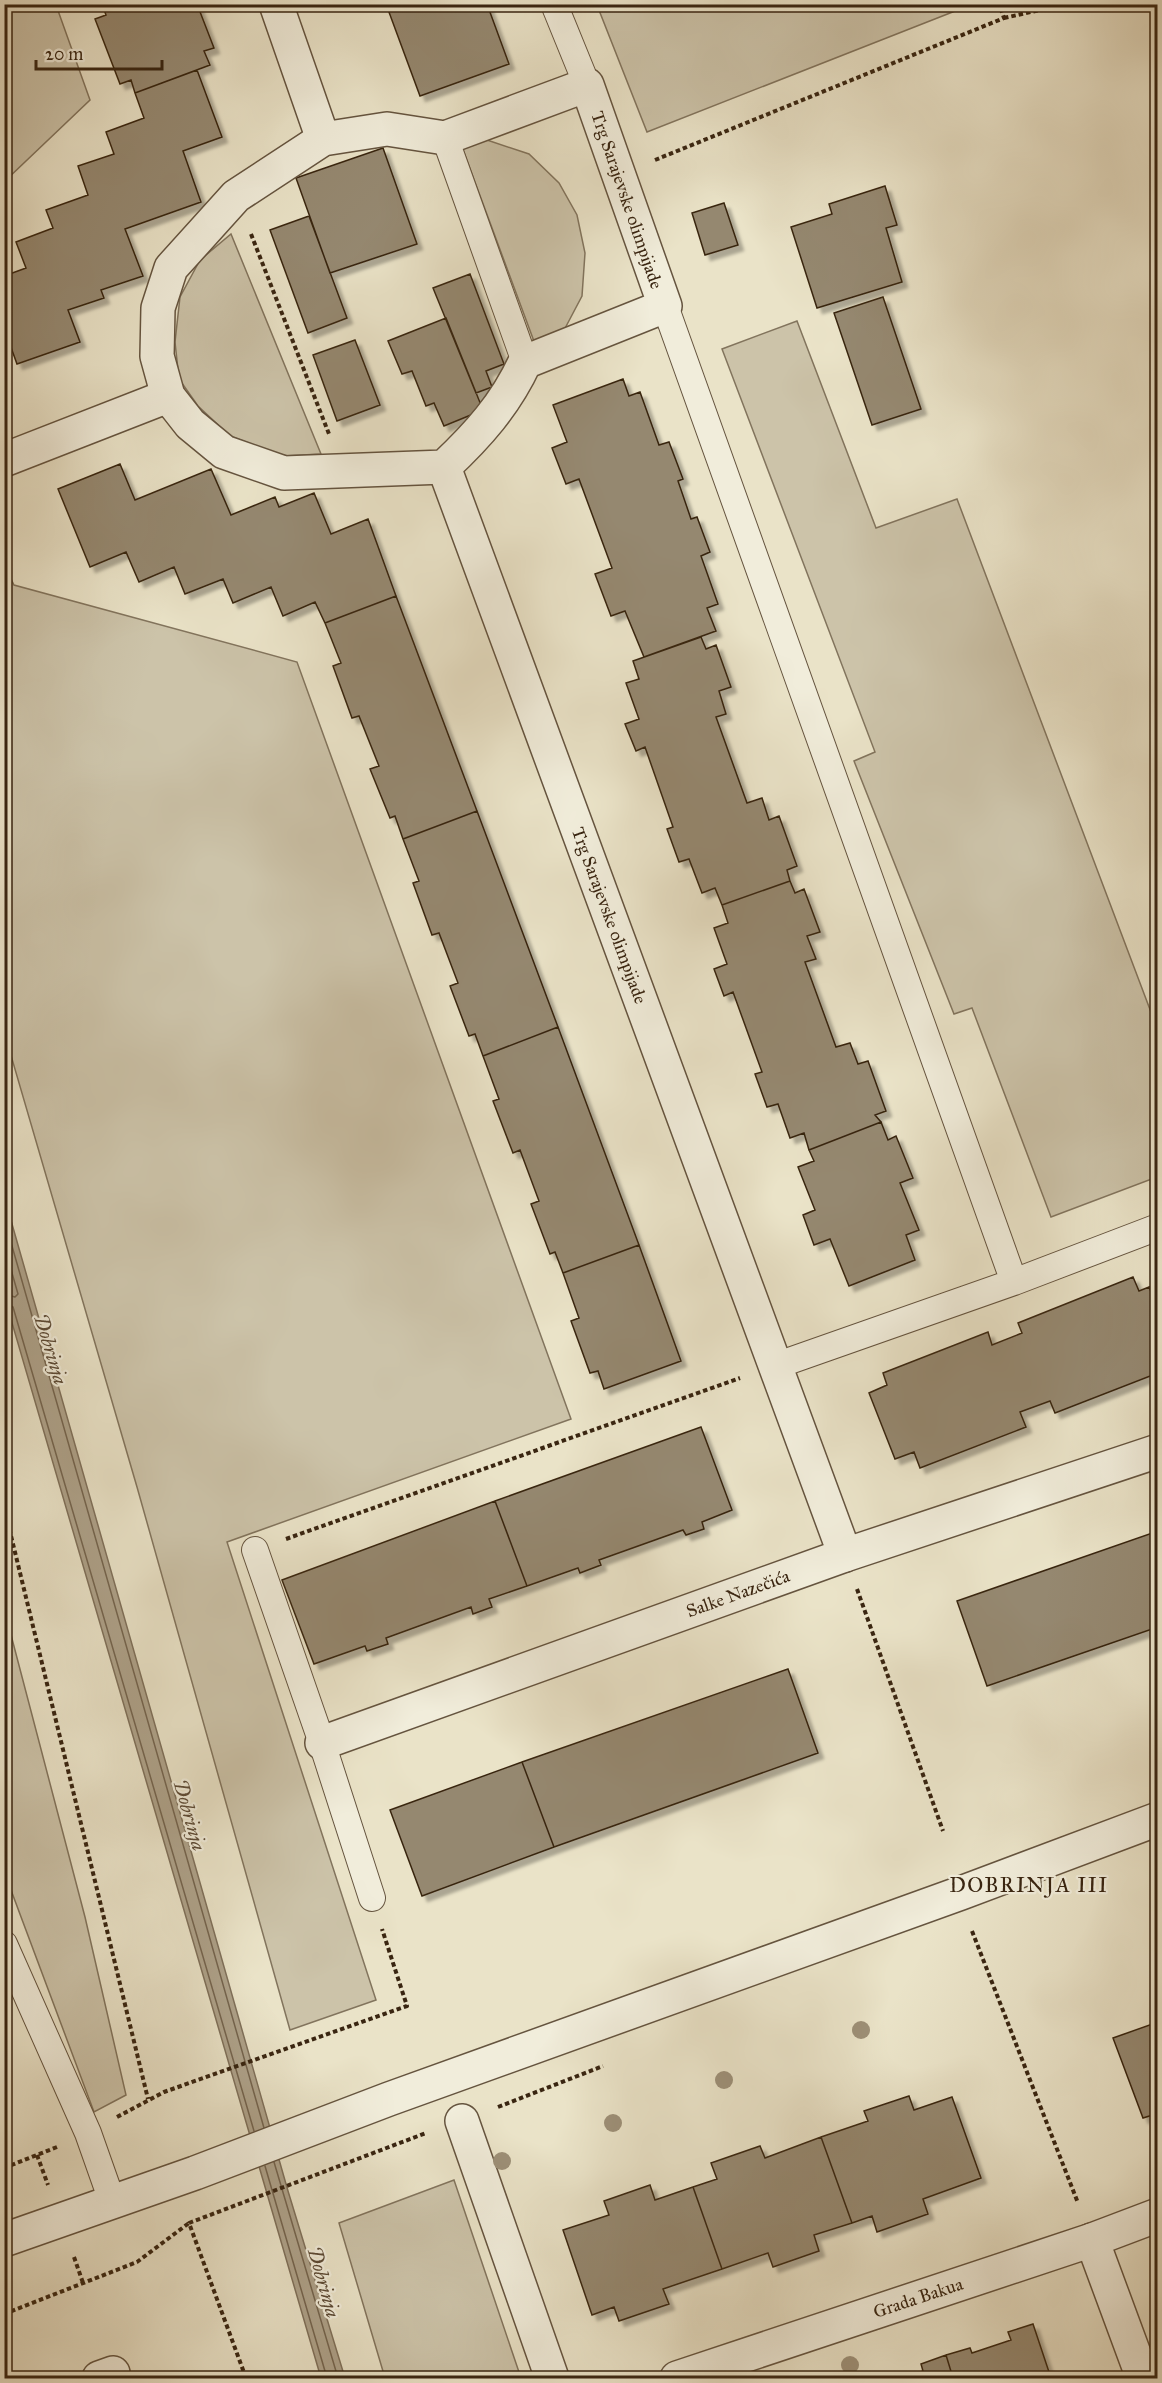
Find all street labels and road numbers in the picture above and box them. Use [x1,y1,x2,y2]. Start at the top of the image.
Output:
street label: Trg Sarajevske olimpijade [585,108,668,292]
street label: Trg Sarajevske olimpijade [567,824,652,1007]
street label: Salke Nazečića [683,1565,793,1622]
street label: Grada Bakua [870,2273,966,2323]

